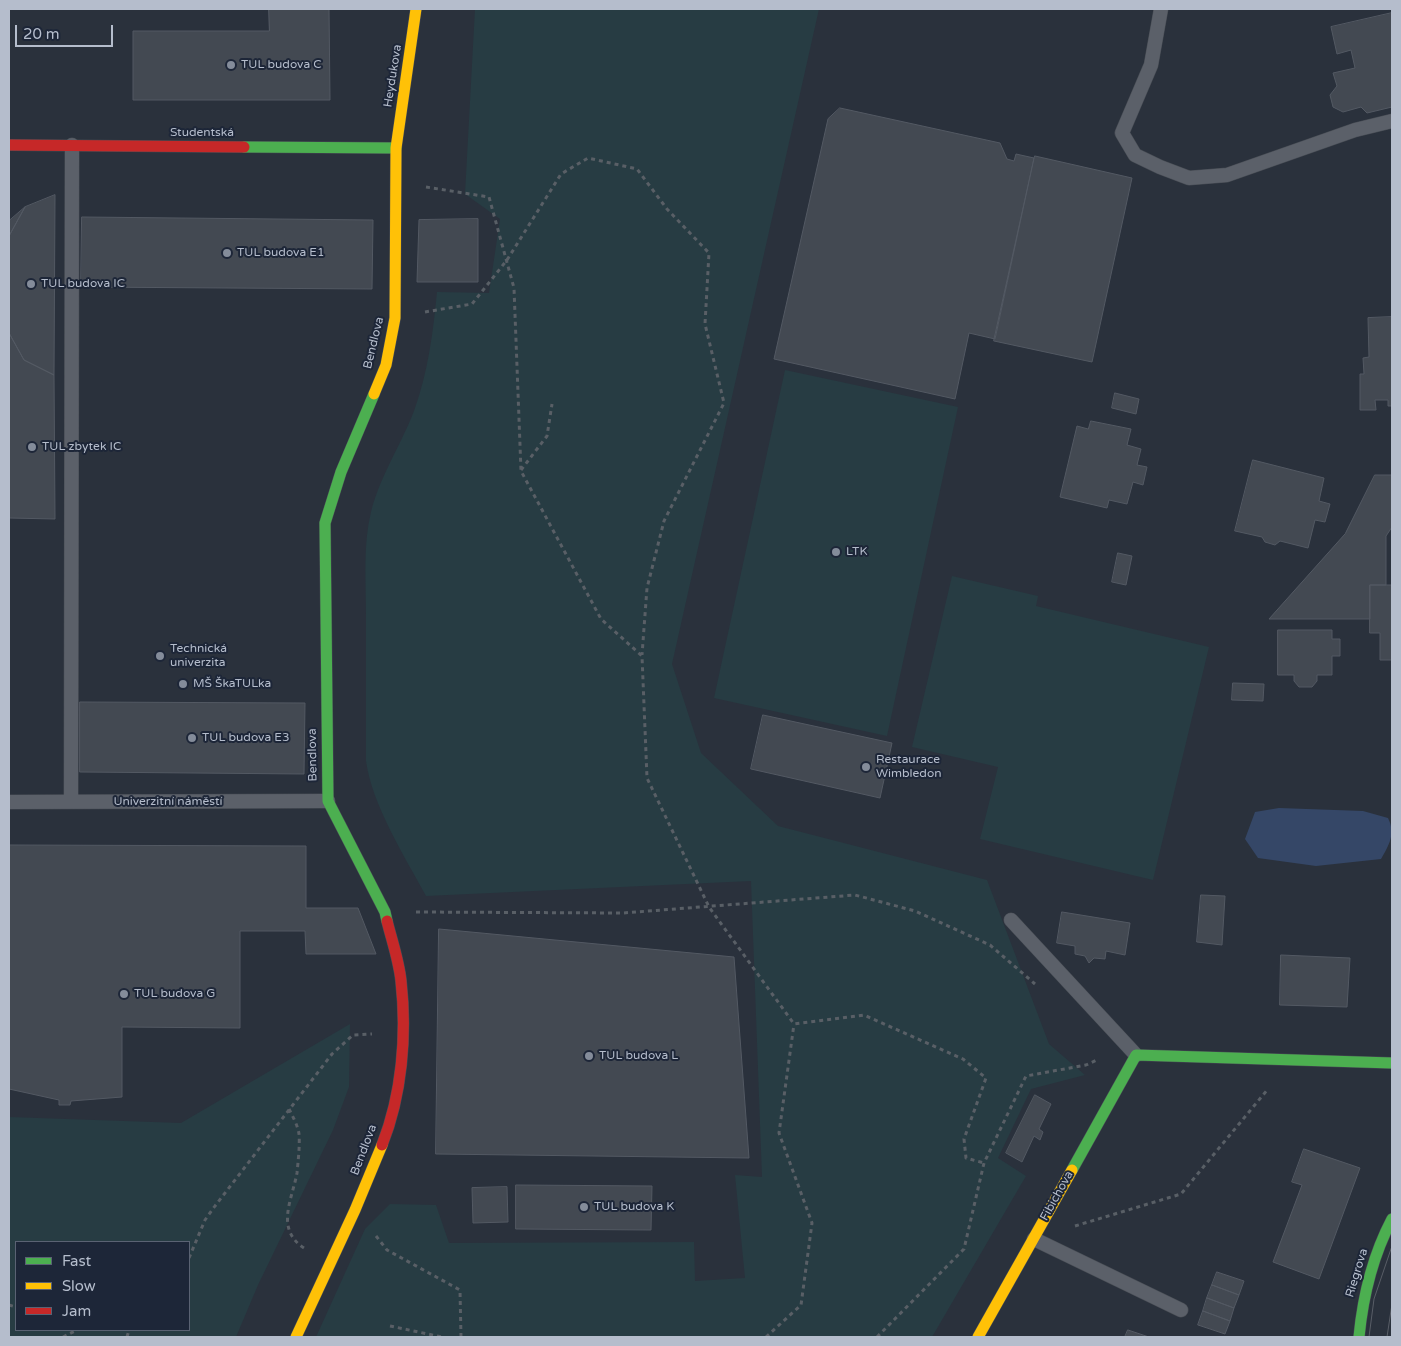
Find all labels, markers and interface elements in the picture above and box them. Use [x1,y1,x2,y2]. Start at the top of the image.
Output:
scale bar [18,15,115,47]
text: 20 m [23,25,60,43]
street label: Heydukova [381,43,405,109]
place label: TUL budova C [241,58,322,72]
marker: TUL budova C [225,59,237,71]
street label: Studentská [170,126,234,140]
place label: TUL budova E1 [237,246,324,260]
marker: TUL budova E1 [221,247,233,259]
place label: TUL budova IC [41,277,125,291]
marker: TUL budova IC [25,278,37,290]
street label: Bendlova [361,315,387,371]
place label: TUL zbytek IC [42,440,121,454]
marker: TUL zbytek IC [26,441,38,453]
place label: LTK [846,545,867,559]
marker: LTK [830,546,842,558]
place label: Technická univerzita [170,642,227,670]
marker: Technická univerzita [154,650,166,662]
place label: MŠ ŠkaTULka [193,677,271,691]
marker: MŠ ŠkaTULka [177,678,189,690]
street label: Bendlova [305,728,321,782]
place label: TUL budova E3 [202,731,289,745]
marker: TUL budova E3 [186,732,198,744]
place label: Restaurace Wimbledon [876,753,942,781]
marker: Restaurace Wimbledon [860,761,872,773]
street label: Univerzitní náměstí [114,795,222,809]
place label: TUL budova G [134,987,215,1001]
marker: TUL budova G [118,988,130,1000]
place label: TUL budova L [599,1049,678,1063]
marker: TUL budova L [583,1050,595,1062]
street label: Bendlova [348,1123,380,1177]
street label: Fibichova [1037,1169,1077,1223]
place label: TUL budova K [594,1200,674,1214]
marker: TUL budova K [578,1201,590,1213]
legend [15,1241,190,1331]
street label: Riegrova [1343,1247,1371,1299]
text: Fast [62,1252,91,1270]
text: Slow [62,1277,96,1295]
text: Jam [62,1302,91,1320]

